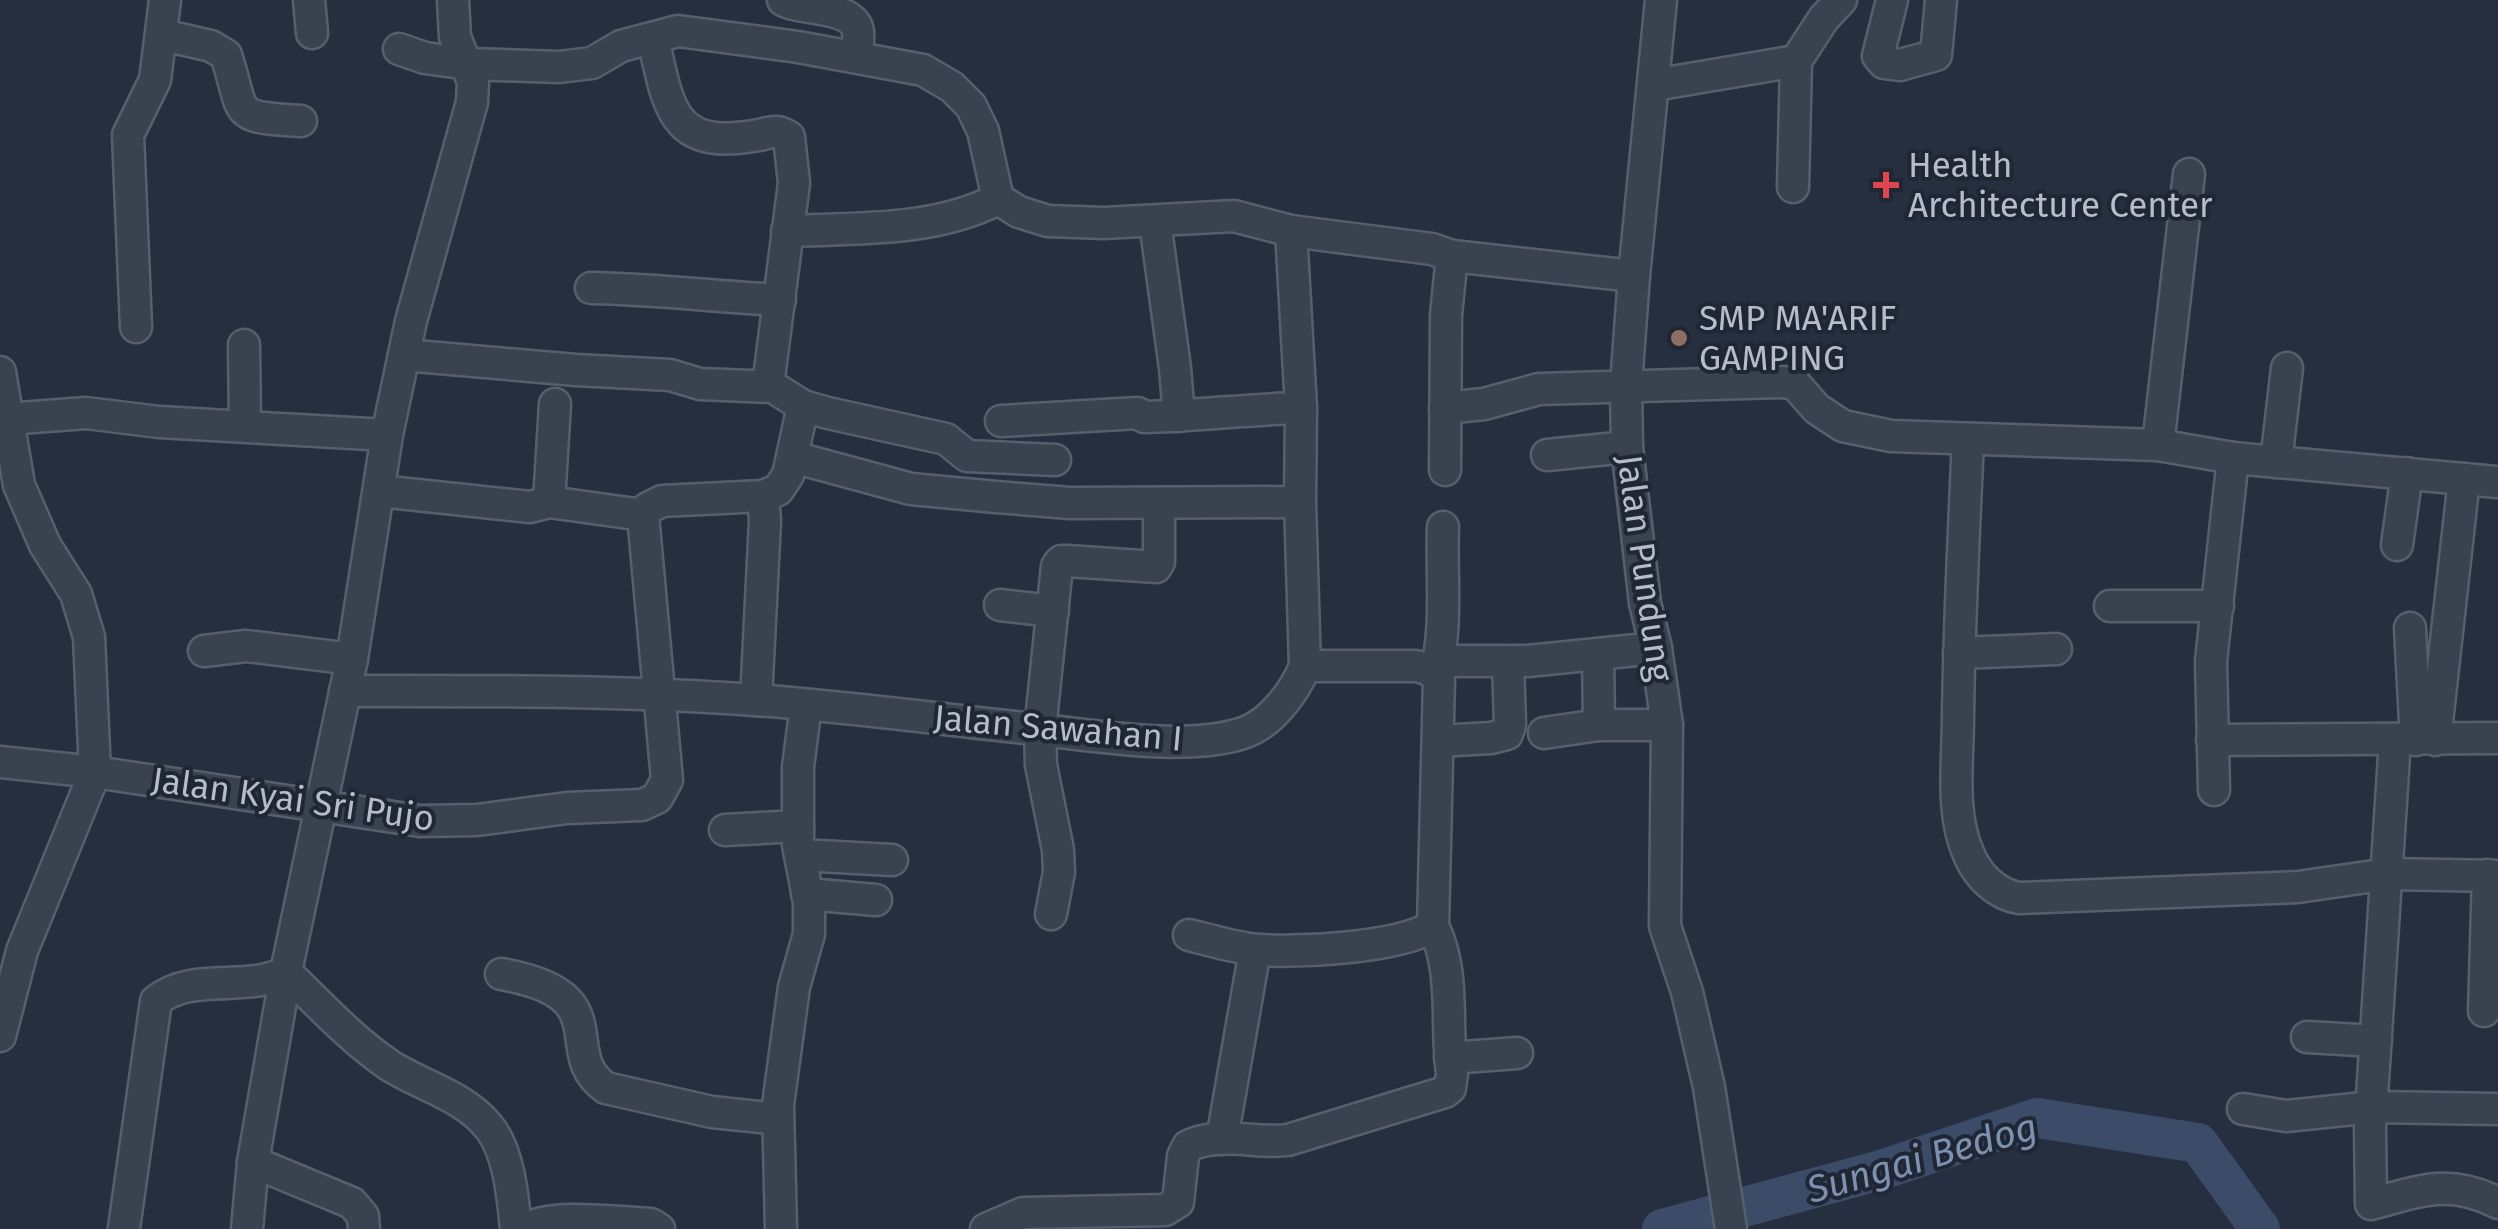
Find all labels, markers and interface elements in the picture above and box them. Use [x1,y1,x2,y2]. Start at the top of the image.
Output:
place label: Health Architecture Center [1908,144,2213,226]
marker: Health Architecture Center [1873,172,1899,198]
place label: SMP MA'ARIF GAMPING [1699,297,1896,379]
marker: SMP MA'ARIF GAMPING [1668,327,1690,349]
street label: Jalan Pundung [1608,452,1682,685]
street label: Jalan Sawahan I [932,696,1184,760]
street label: Jalan Kyai Sri Pujo [149,758,437,840]
water label: Sungai Bedog [1801,1103,2042,1213]

